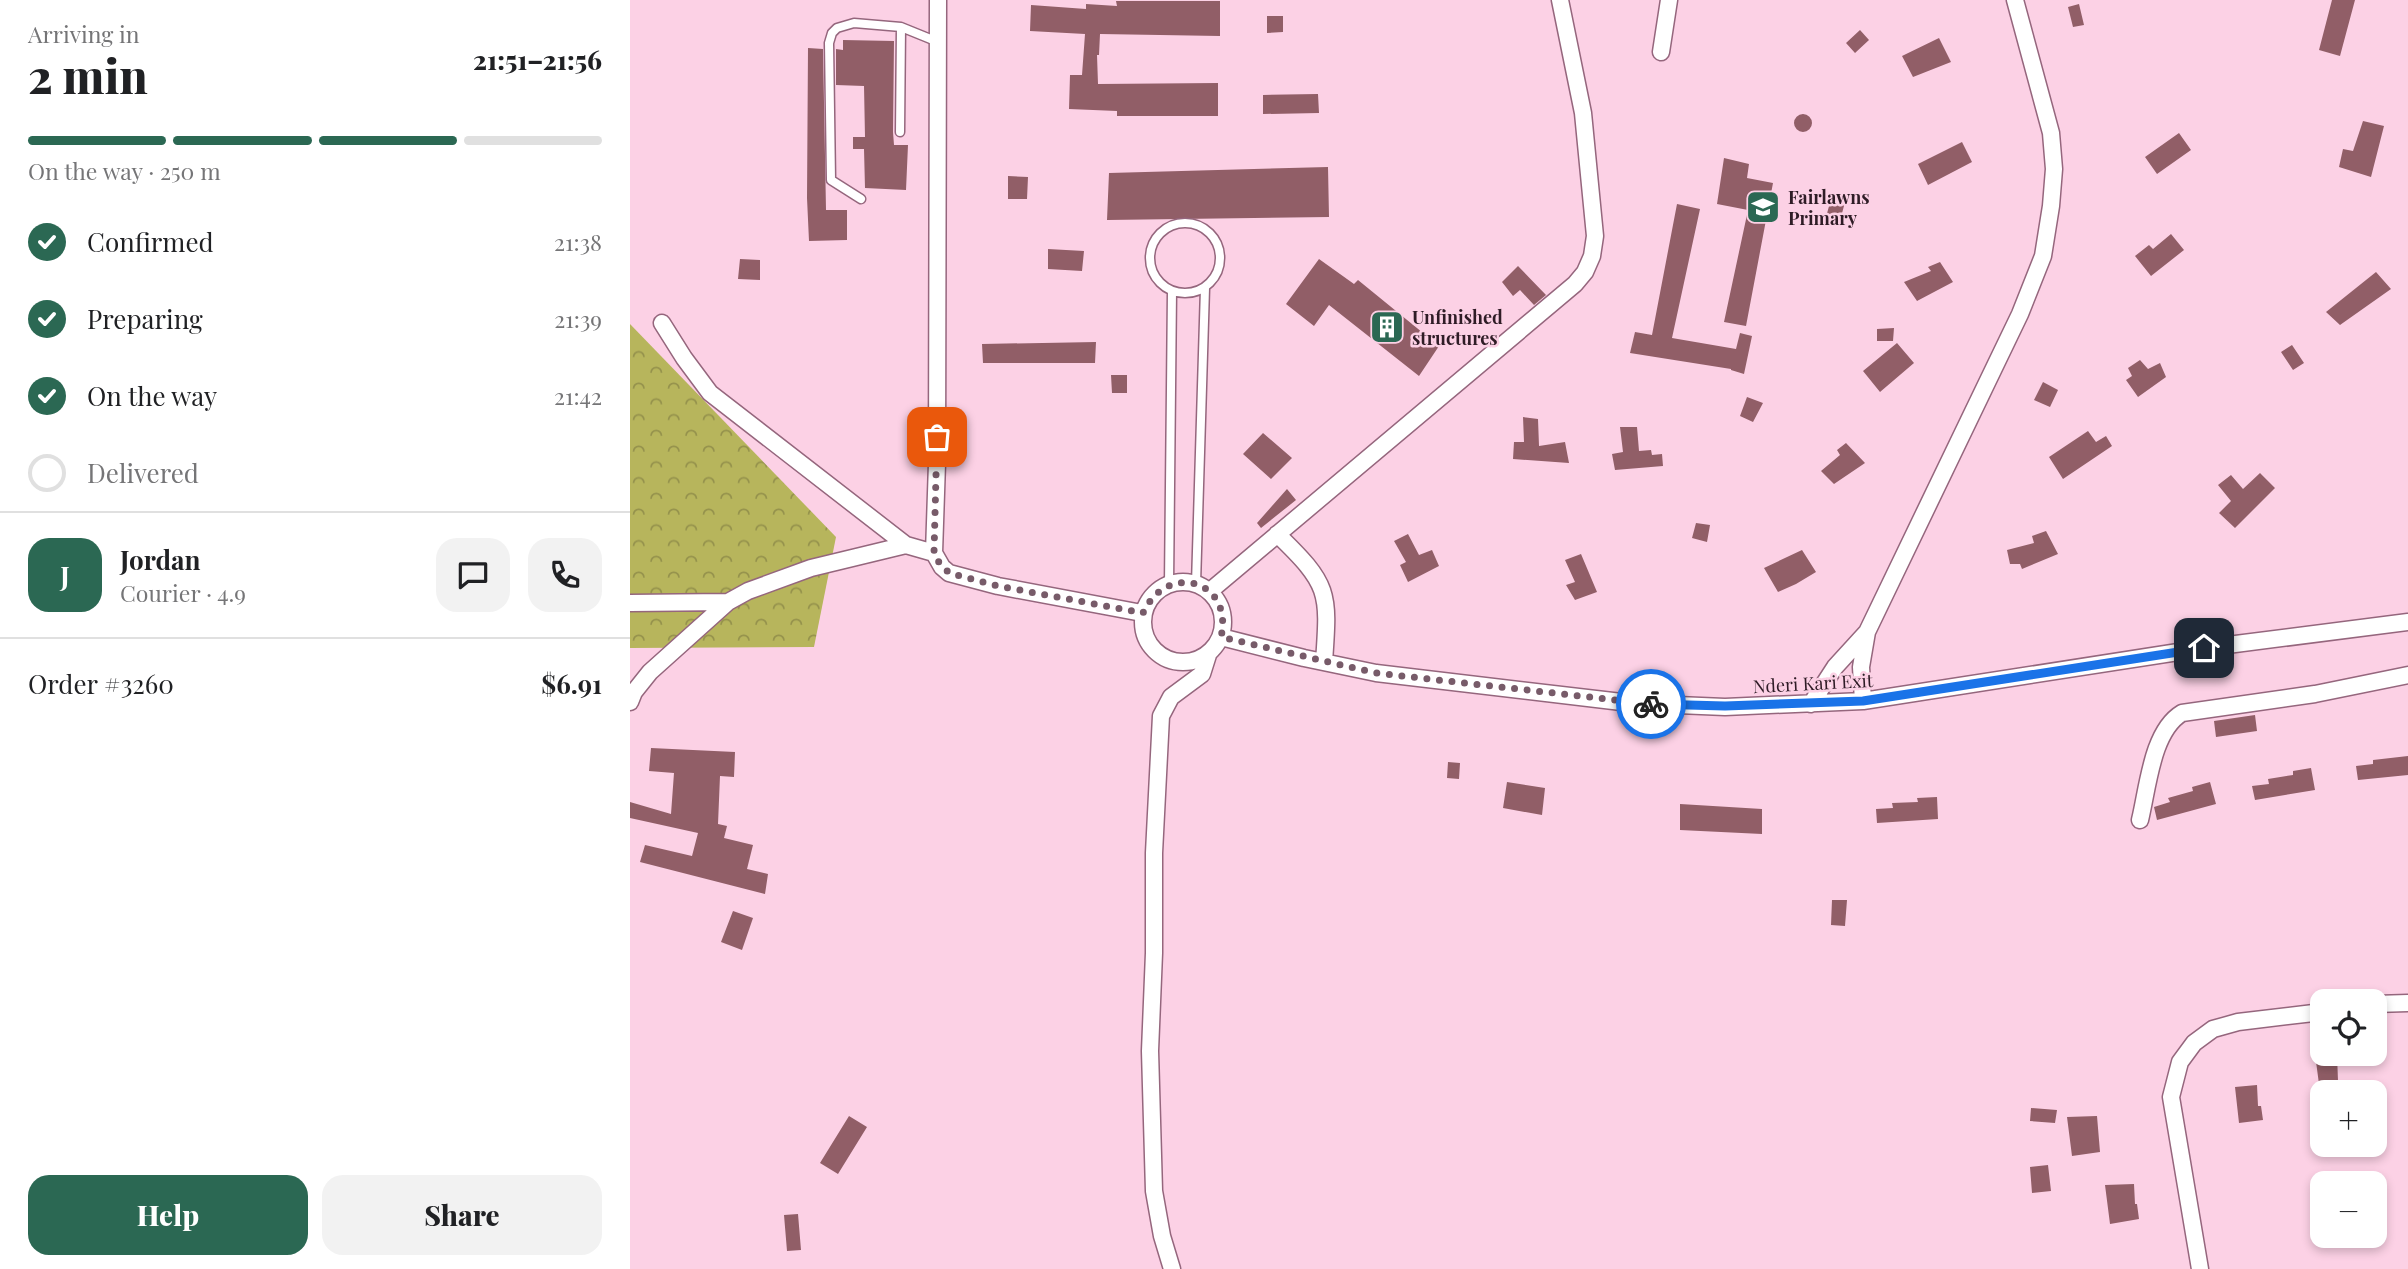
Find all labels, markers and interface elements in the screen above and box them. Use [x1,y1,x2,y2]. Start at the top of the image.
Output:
text: Arriving in [28,18,140,49]
text: 21:51–21:56 [473,42,602,77]
text: 2 min [28,44,148,106]
text: On the way · 250 m [28,155,221,186]
place label: Fairlawns Primary [1788,185,1870,230]
school or university icon: Fairlawns Primary [1744,188,1782,226]
icon: check [28,223,66,261]
text: Confirmed [87,224,214,259]
text: 21:38 [554,226,602,257]
icon: check [28,300,66,338]
text: Preparing [87,301,203,336]
text: 21:39 [554,303,602,334]
place label: Unfinished structures [1412,305,1503,350]
building icon: Unfinished structures [1368,308,1406,346]
icon: check [28,377,66,415]
text: On the way [87,378,217,413]
text: 21:42 [554,380,602,411]
pin [907,407,967,467]
icon: bag [918,418,956,456]
text: Delivered [87,455,199,490]
button: chat [436,538,510,612]
button: phone [528,538,602,612]
text: Jordan [120,542,200,577]
text: J [60,558,70,593]
text: Courier · 4.9 [120,577,246,608]
pin [2174,618,2234,678]
icon: home [2185,629,2223,667]
text: Order #3260 [28,666,174,701]
text: $6.91 [541,666,602,701]
street label: Nderi Kari Exit [1752,668,1874,698]
courier [1616,669,1686,739]
icon: bike [1632,685,1670,723]
map controls [2310,989,2387,1248]
button: locate [2310,989,2387,1066]
button: + [2310,1080,2387,1157]
button: − [2310,1171,2387,1248]
button: Help [28,1175,308,1255]
button: Share [322,1175,602,1255]

